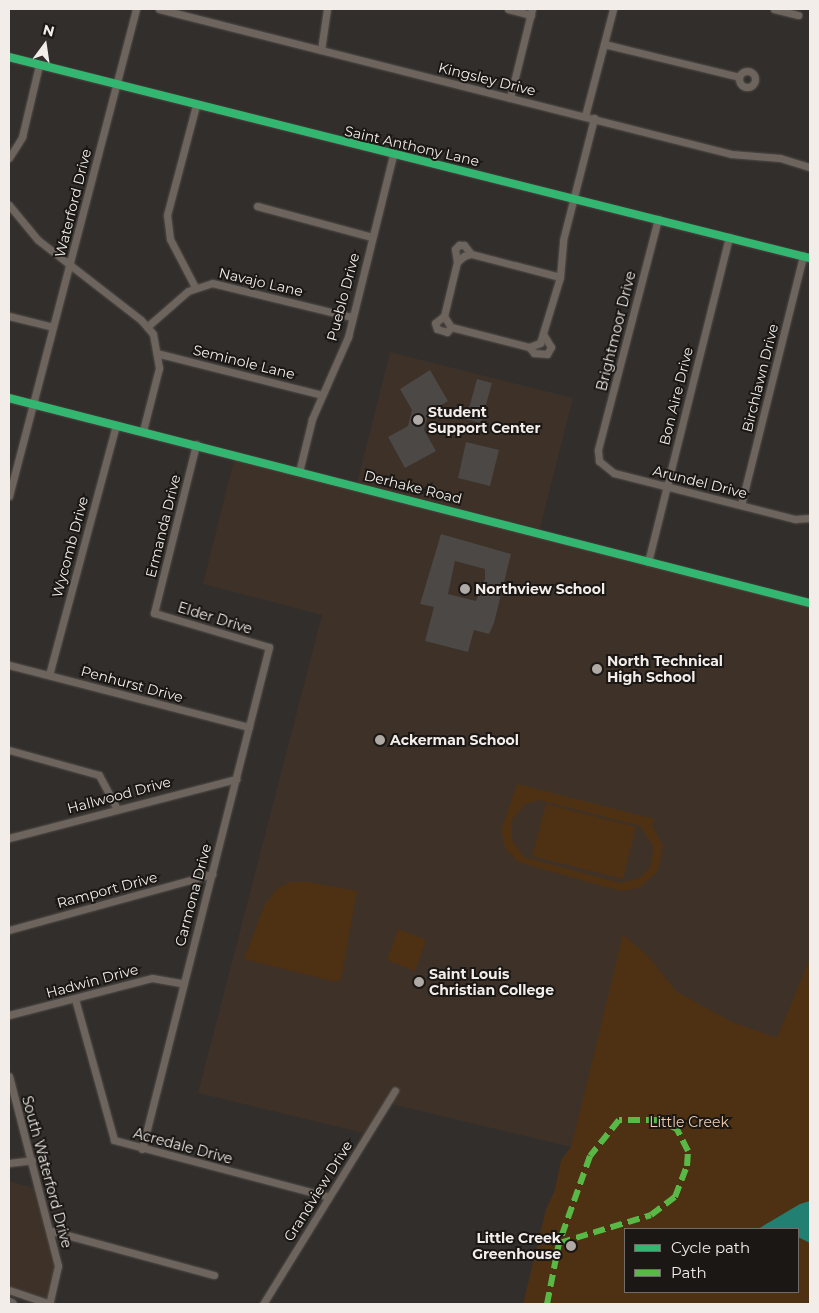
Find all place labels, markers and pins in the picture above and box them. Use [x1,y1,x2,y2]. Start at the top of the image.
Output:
place label: Student Support Center [428,404,540,437]
marker: Student Support Center [412,414,424,426]
place label: Northview School [475,581,605,597]
marker: Northview School [459,583,471,595]
place label: North Technical High School [607,653,723,686]
marker: North Technical High School [591,663,603,675]
place label: Ackerman School [390,732,519,748]
marker: Ackerman School [374,734,386,746]
place label: Saint Louis Christian College [429,966,554,999]
marker: Saint Louis Christian College [413,976,425,988]
place label: Little Creek Greenhouse [472,1230,561,1262]
marker: Little Creek Greenhouse [565,1240,577,1252]

